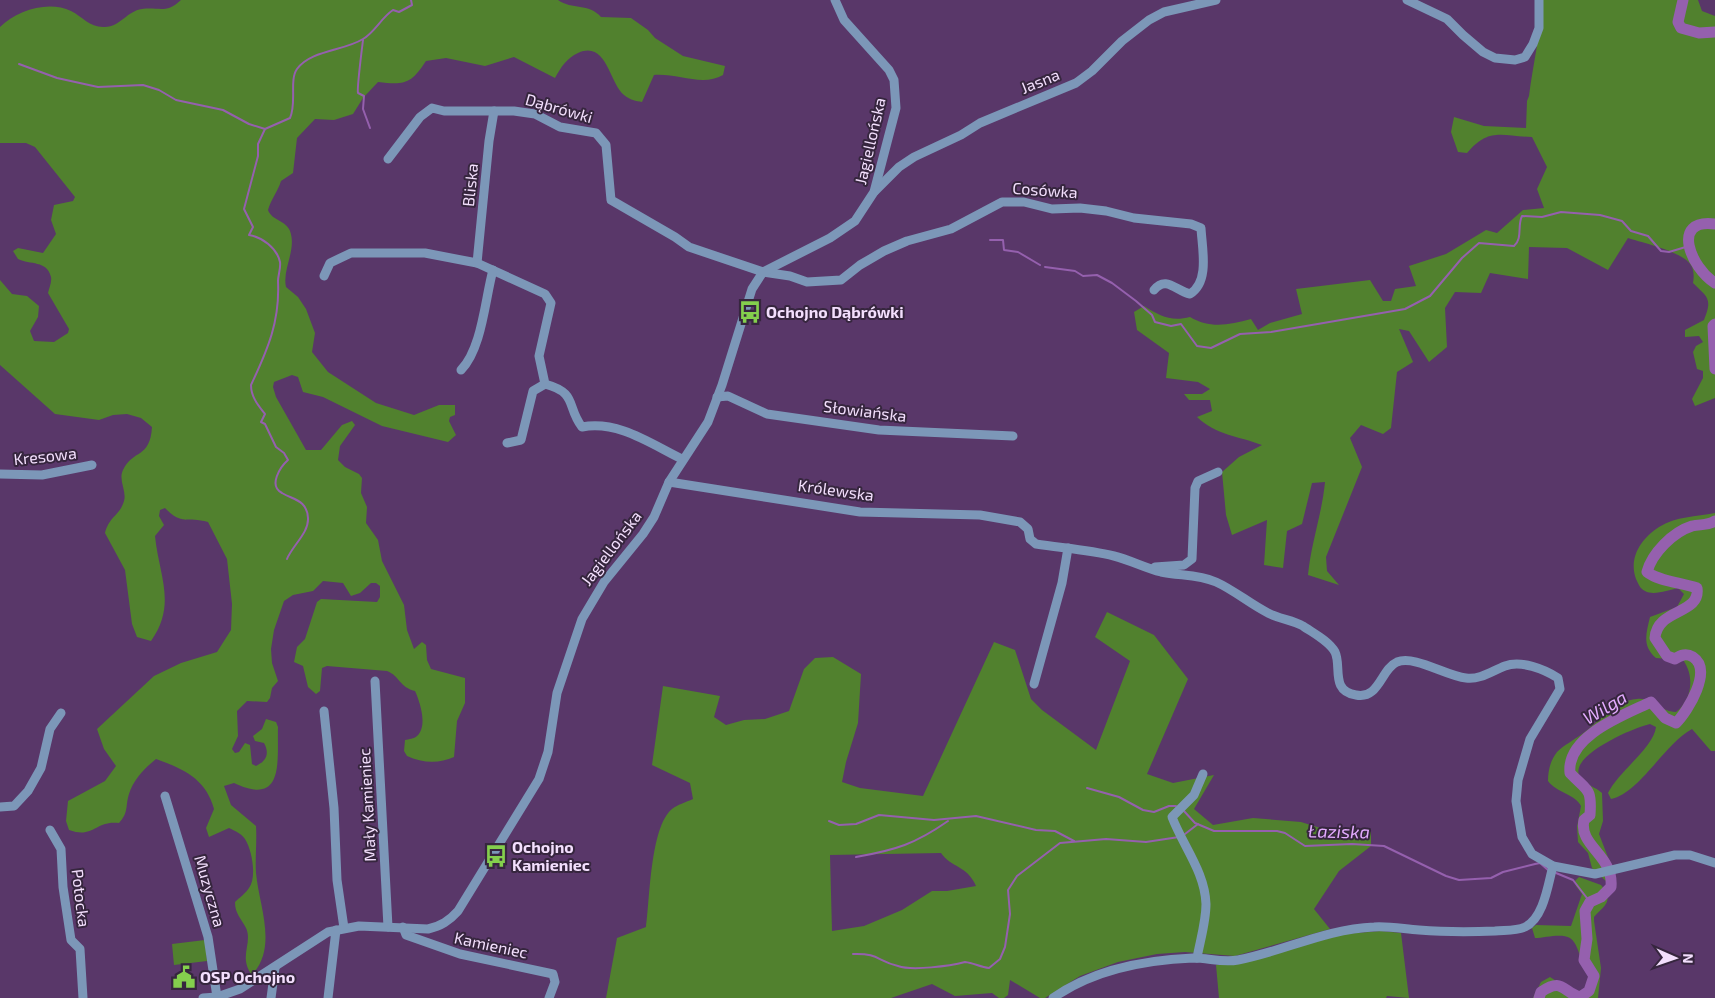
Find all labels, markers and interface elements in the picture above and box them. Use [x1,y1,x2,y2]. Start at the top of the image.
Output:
street label: Jasna [1018,64,1062,97]
street label: Dąbrówki [523,89,595,126]
street label: Jagiellońska [850,96,889,186]
street label: Bliska [458,162,481,208]
street label: Cosówka [1012,178,1078,201]
bus stop icon: Ochojno Dąbrówki [737,299,763,325]
place label: Ochojno Dąbrówki [766,302,904,321]
street label: Słowiańska [822,396,908,425]
street label: Kresowa [12,443,77,468]
street label: Królewska [797,475,875,504]
street label: Jagiellońska [576,507,645,589]
water label: Wilga [1579,686,1630,729]
street label: Mały Kamieniec [354,747,379,862]
water label: Łaziska [1308,819,1370,843]
place label: Ochojno Kamieniec [512,837,590,874]
bus stop icon: Ochojno Kamieniec [483,843,509,869]
street label: Muzyczna [191,853,230,929]
street label: Potocka [69,868,94,928]
street label: Kamieniec [453,927,530,962]
north arrow [1650,933,1700,983]
text: N [1680,953,1697,964]
public building icon: OSP Ochojno [171,964,197,990]
place label: OSP Ochojno [200,967,295,986]

